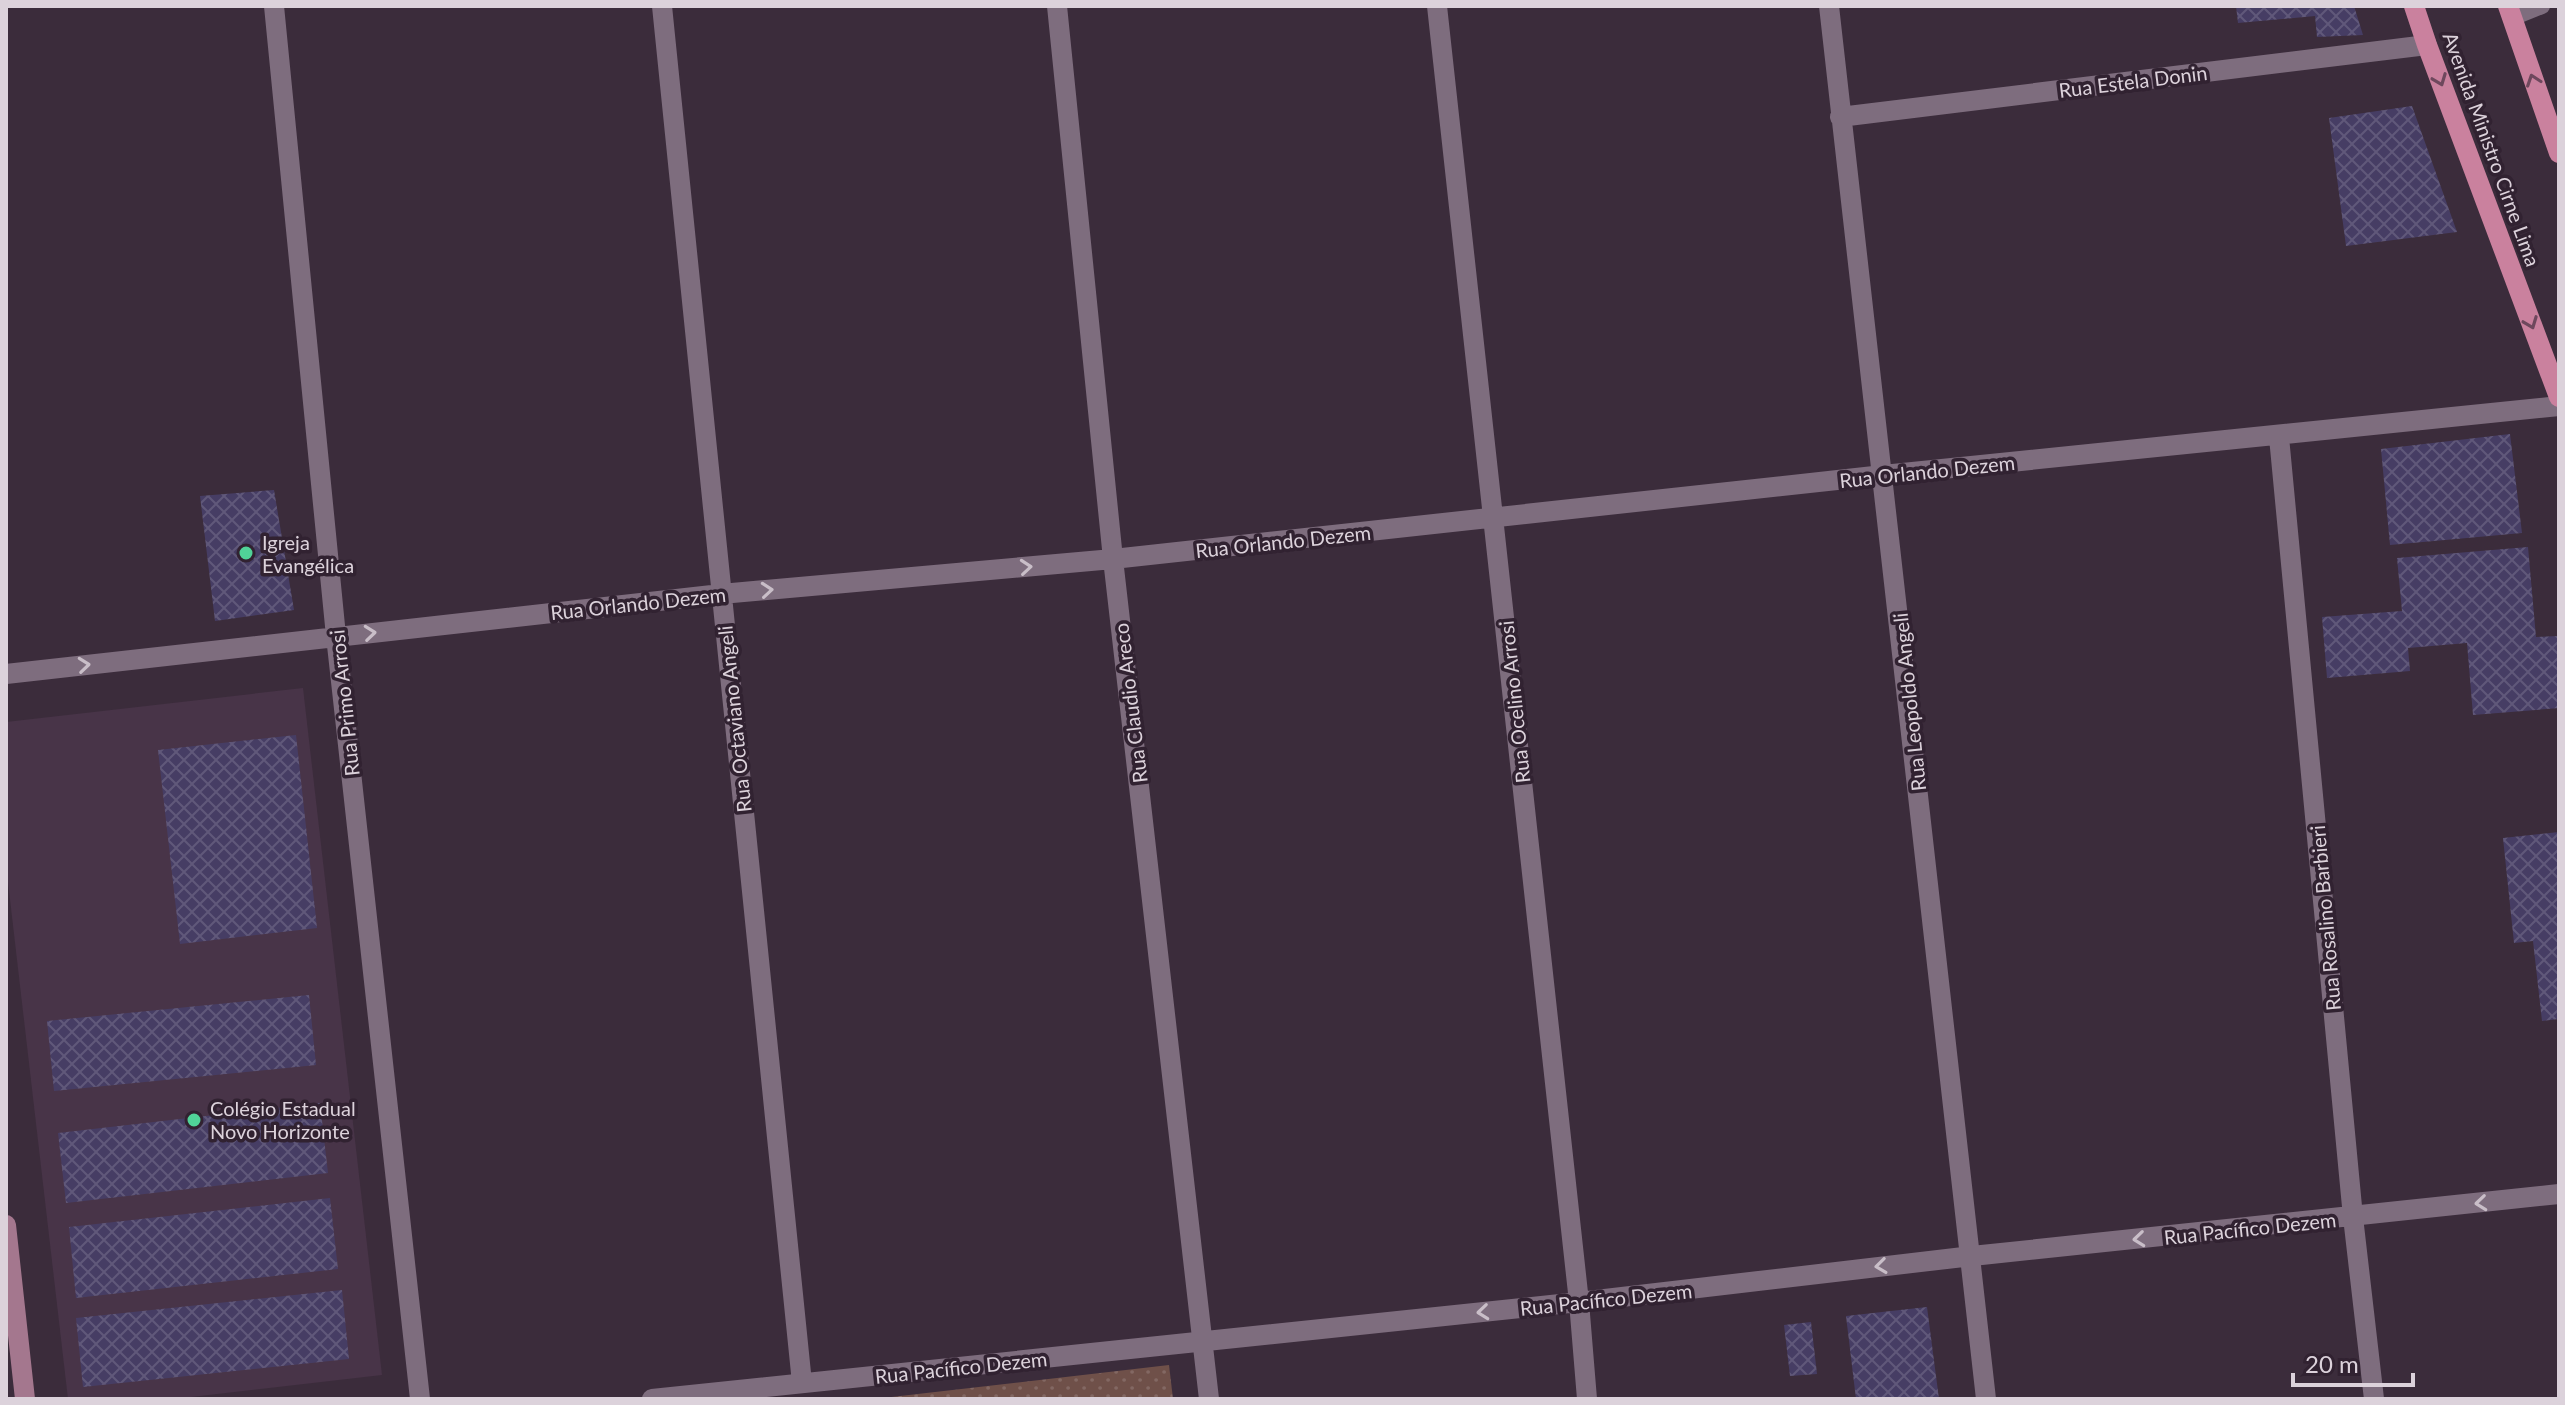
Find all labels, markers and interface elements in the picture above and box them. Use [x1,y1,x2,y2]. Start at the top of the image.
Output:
street label: Avenida Ministro Cirne Lima [2438,29,2546,269]
street label: Rua Estela Donin [2057,60,2209,102]
one-way arrow [2430,72,2447,86]
one-way arrow [2527,74,2543,88]
one-way arrow [2521,315,2538,329]
street label: Rua Orlando Dezem [1838,450,2016,492]
street label: Rua Orlando Dezem [1194,520,1372,562]
place label: Igreja Evangélica [262,530,354,577]
marker: Igreja Evangélica [237,544,255,562]
one-way arrow [1020,558,1033,575]
one-way arrow [761,581,774,598]
street label: Rua Orlando Dezem [549,582,727,624]
street label: Rua Leopoldo Angeli [1888,612,1930,792]
street label: Rua Ocelino Arrosi [1494,620,1534,784]
street label: Rua Claudio Areco [1108,622,1152,784]
one-way arrow [364,624,377,641]
street label: Rua Octaviano Angeli [712,624,756,814]
street label: Rua Primo Arrosi [324,629,364,777]
one-way arrow [77,656,90,673]
street label: Rua Rosalino Barbieri [2305,824,2345,1012]
place label: Colégio Estadual Novo Horizonte [210,1096,356,1143]
marker: Colégio Estadual Novo Horizonte [185,1111,203,1129]
one-way arrow [2475,1195,2488,1212]
street label: Rua Pacífico Dezem [2163,1207,2337,1249]
one-way arrow [2132,1230,2145,1247]
one-way arrow [1874,1258,1887,1275]
street label: Rua Pacífico Dezem [1519,1278,1693,1320]
one-way arrow [1477,1304,1490,1321]
scale bar [2293,1337,2413,1387]
street label: Rua Pacífico Dezem [874,1346,1048,1388]
text: 20 m [2305,1349,2359,1378]

